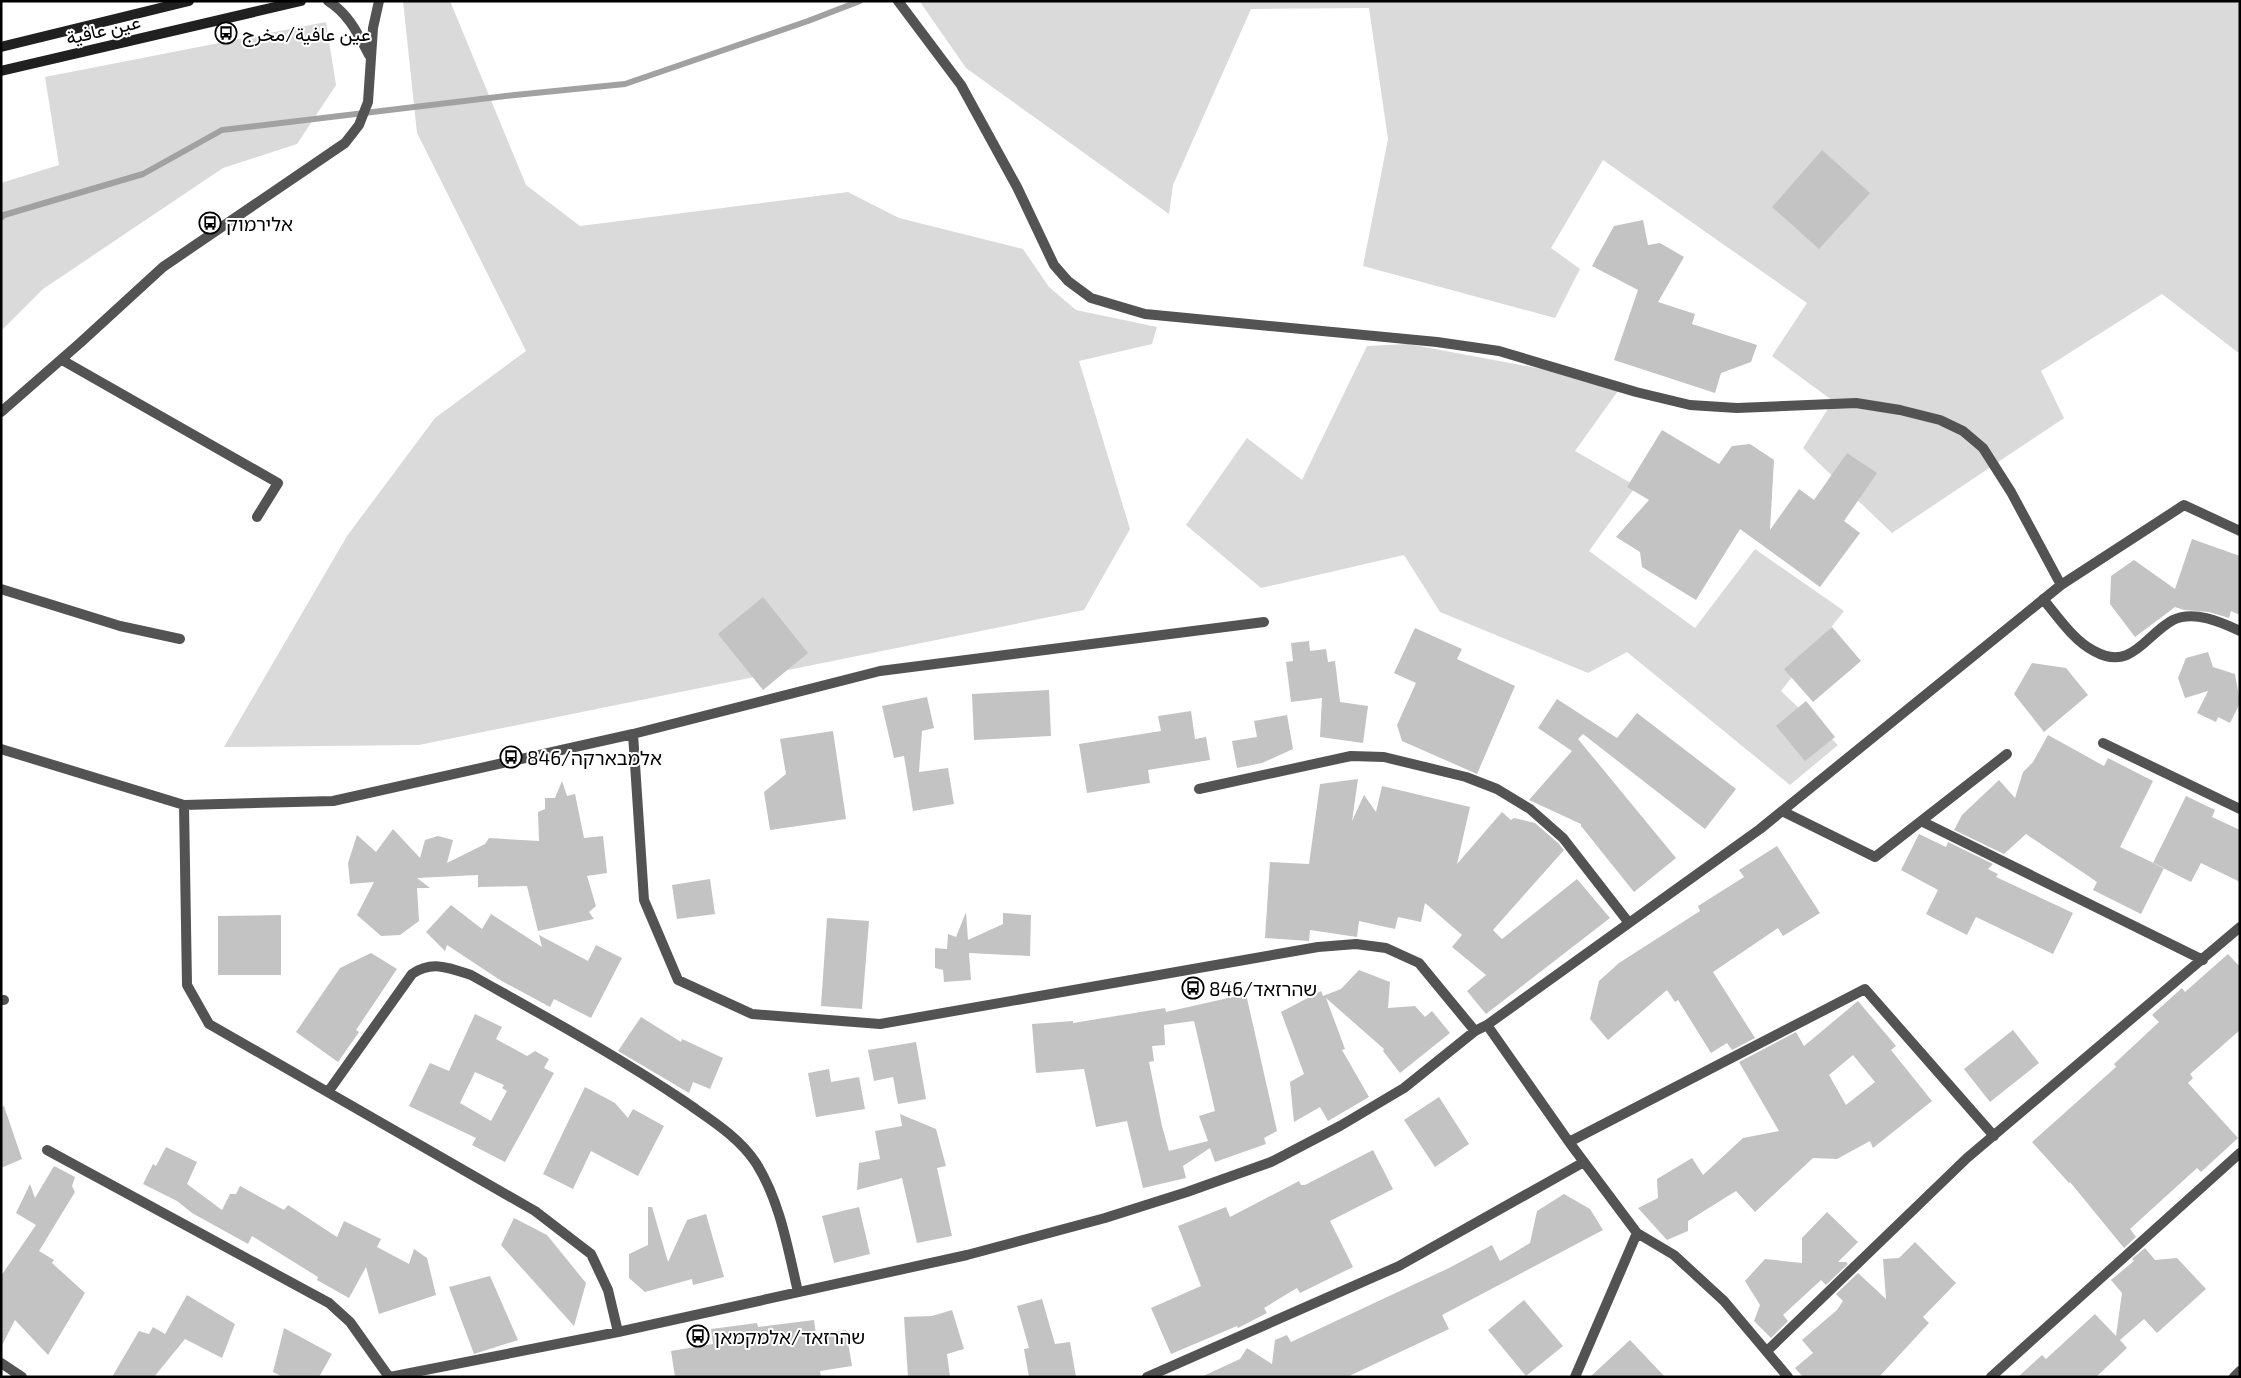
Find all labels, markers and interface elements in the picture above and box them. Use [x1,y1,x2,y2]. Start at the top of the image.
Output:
street label: عين عافية [64,9,143,50]
bus stop icon: عين عافية/مخرج [214,21,238,45]
place label: عين عافية/مخرج [242,22,371,47]
bus stop icon: אלירמוק [198,211,222,235]
place label: אלירמוק [226,212,293,235]
bus stop icon: אלמבארקה/846 [499,745,523,769]
place label: אלמבארקה/846 [527,746,662,769]
bus stop icon: 846/שהרזאד [1181,976,1205,1000]
place label: 846/שהרזאד [1209,977,1317,1000]
bus stop icon: שהרזאד/אלמקמאן [686,1324,710,1348]
place label: שהרזאד/אלמקמאן [714,1325,865,1348]

